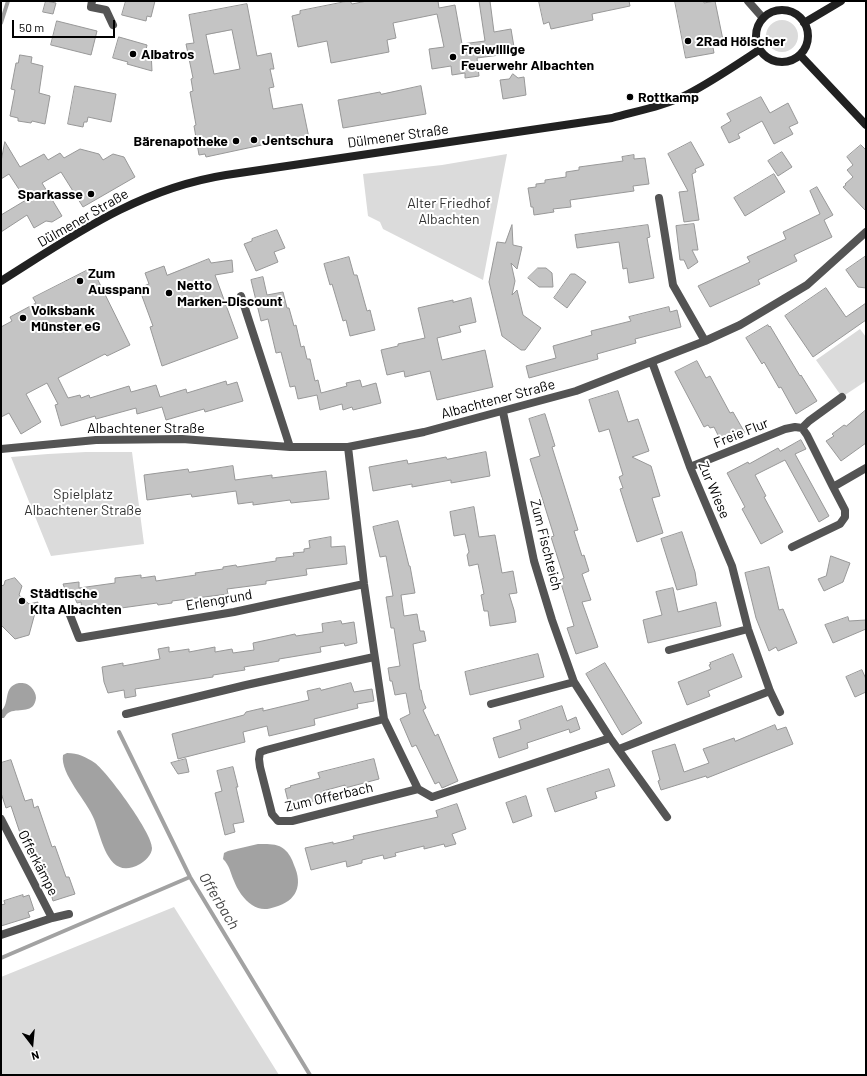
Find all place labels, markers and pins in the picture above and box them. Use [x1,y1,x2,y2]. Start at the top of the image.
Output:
place label: 2Rad Hölscher [696,33,786,49]
marker: 2Rad Hölscher [683,36,693,46]
place label: Freiwillige Feuerwehr Albachten [461,41,594,74]
place label: Albatros [141,46,194,62]
marker: Albatros [128,49,138,59]
marker: Freiwillige Feuerwehr Albachten [448,52,458,62]
place label: Rottkamp [638,89,699,105]
marker: Rottkamp [625,92,635,102]
place label: Jentschura [262,132,333,148]
place label: Bärenapotheke [134,133,228,149]
marker: Jentschura [249,135,259,145]
marker: Bärenapotheke [231,136,241,146]
place label: Sparkasse [18,186,83,202]
marker: Sparkasse [86,189,96,199]
place label: Zum Ausspann [88,265,150,298]
marker: Zum Ausspann [75,276,85,286]
place label: Netto Marken-Discount [177,277,283,310]
marker: Netto Marken-Discount [164,288,174,298]
place label: Volksbank Münster eG [31,302,101,334]
marker: Volksbank Münster eG [18,313,28,323]
place label: Städtische Kita Albachten [30,585,122,618]
marker: Städtische Kita Albachten [17,596,27,606]

